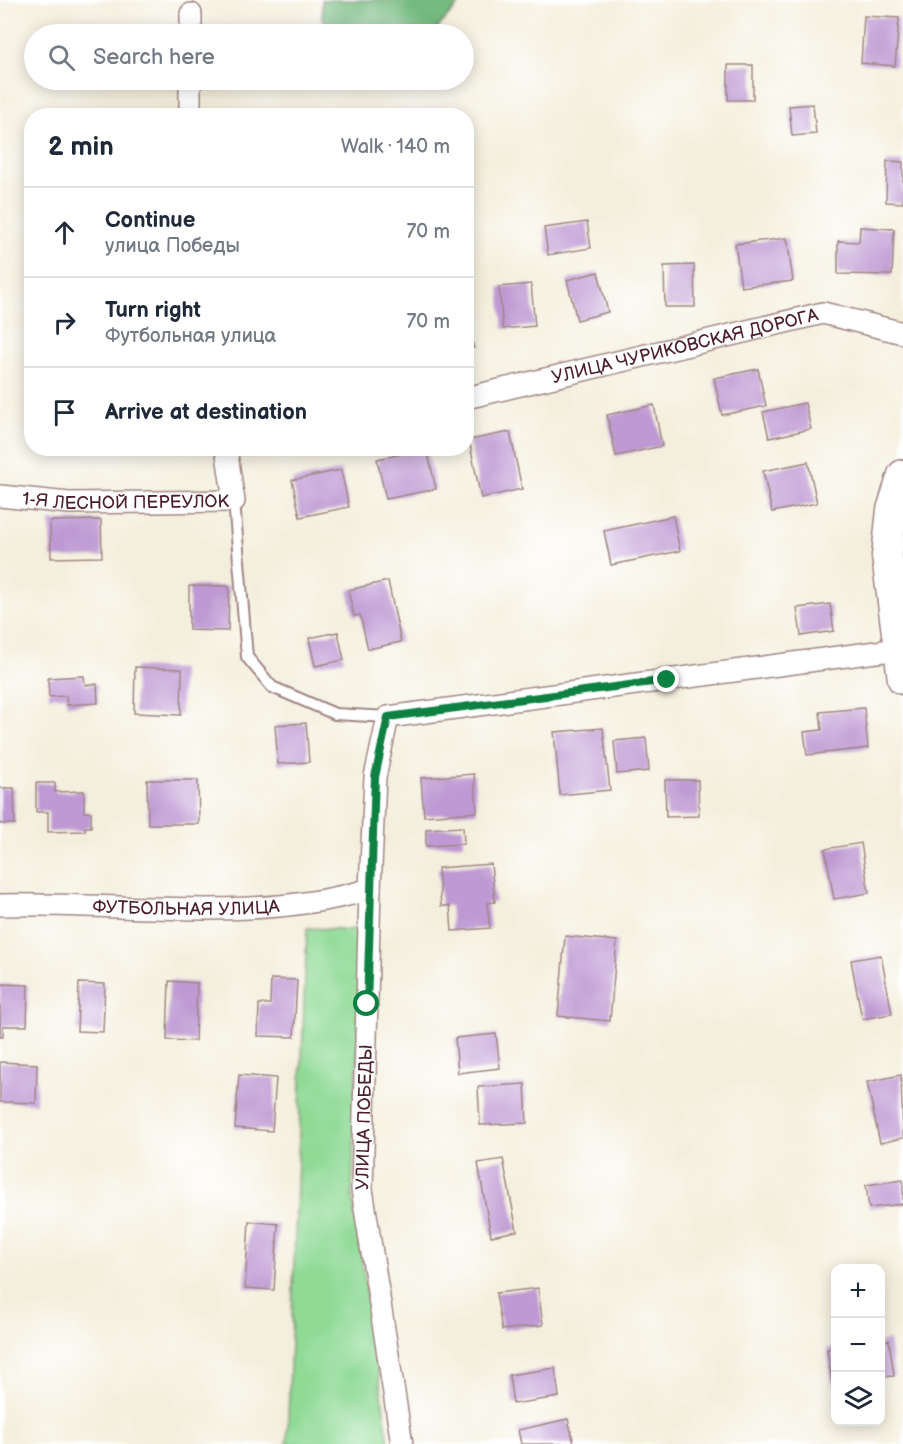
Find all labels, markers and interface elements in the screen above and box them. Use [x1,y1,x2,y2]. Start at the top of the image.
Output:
search box [24,24,474,90]
icon: search [45,41,78,74]
text: Search here [93,44,215,71]
text: 2 min [48,132,114,163]
text: Walk · 140 m [341,135,450,159]
text: Continue [105,207,195,234]
icon: ahead [48,216,81,249]
text: 70 m [406,220,450,244]
text: улица Победы [105,234,240,258]
text: Turn right [105,297,201,324]
street label: УЛИЦА ЧУРИКОВСКАЯ ДОРОГА [550,304,820,388]
icon: right [48,306,81,339]
text: 70 m [406,310,450,334]
text: Футбольная улица [105,324,276,348]
icon: arrive [48,396,81,429]
text: Arrive at destination [105,399,307,426]
street label: 1-Я ЛЕСНОЙ ПЕРЕУЛОК [21,488,230,514]
route end [653,666,679,692]
street label: ФУТБОЛЬНАЯ УЛИЦА [92,896,280,920]
route start [353,990,379,1016]
street label: УЛИЦА ПОБЕДЫ [352,1044,377,1190]
map controls [831,1264,885,1426]
button: + [831,1264,885,1318]
button: − [831,1318,885,1372]
button: layers [831,1372,885,1426]

